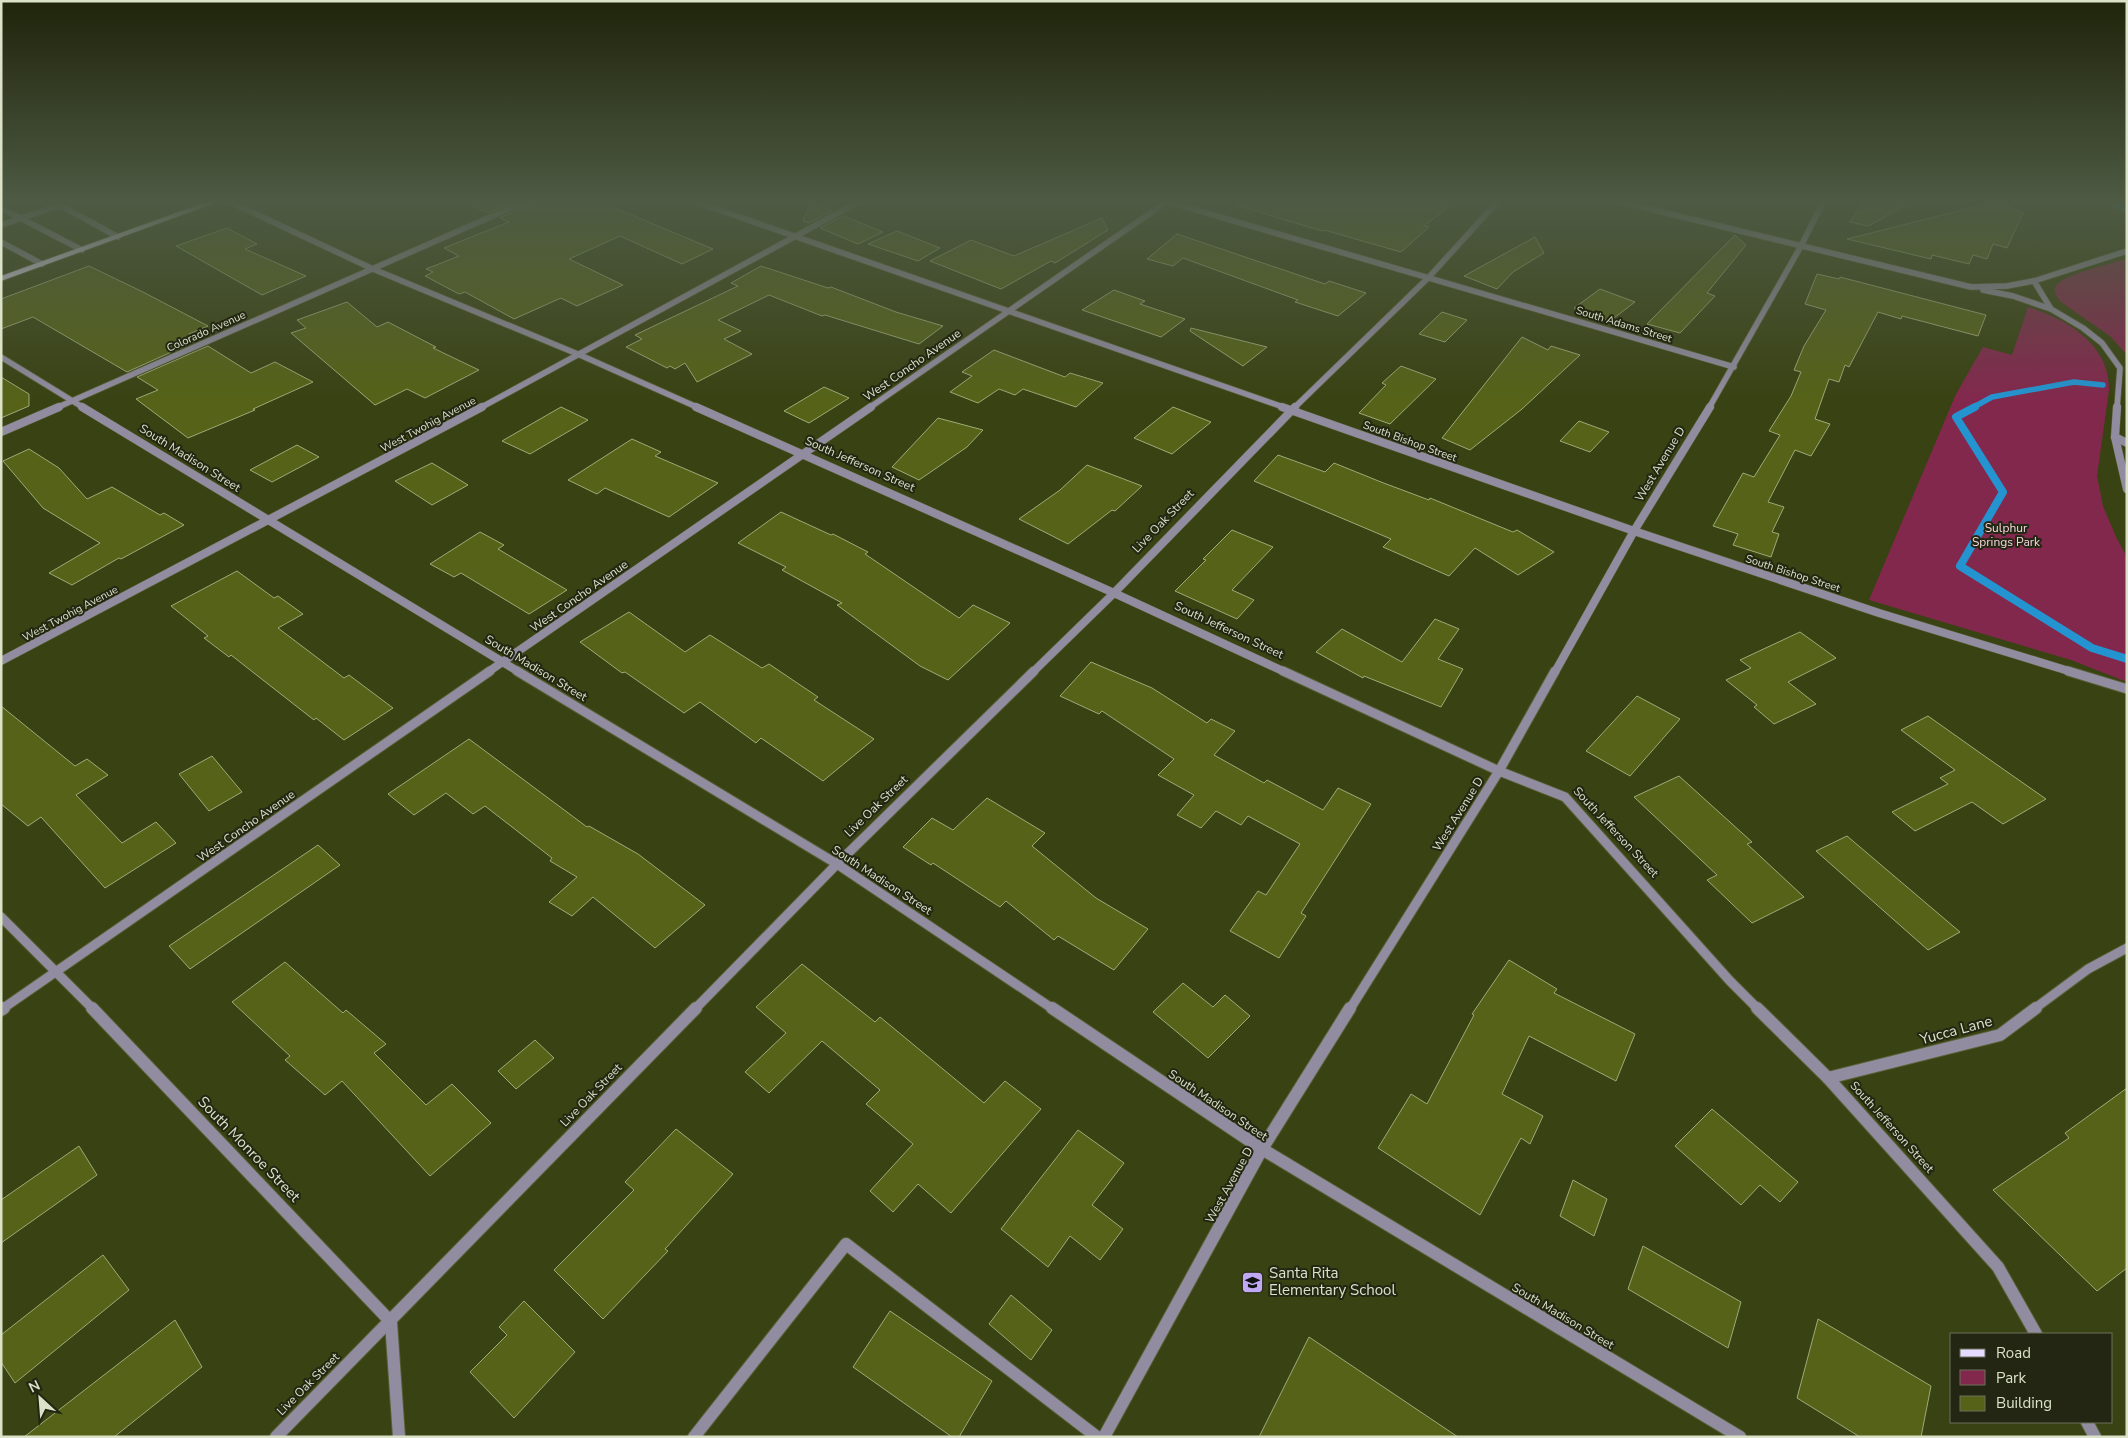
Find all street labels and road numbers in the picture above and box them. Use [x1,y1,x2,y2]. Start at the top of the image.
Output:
street label: South Adams Street [1574,303,1674,346]
street label: Colorado Avenue [164,307,248,356]
street label: West Concho Avenue [860,325,964,405]
street label: West Twohig Avenue [378,393,479,456]
street label: South Bishop Street [1361,418,1459,465]
street label: South Madison Street [136,420,244,496]
street label: West Avenue D [1631,423,1689,504]
street label: South Jefferson Street [803,433,918,496]
street label: Live Oak Street [1129,485,1198,556]
street label: South Bishop Street [1744,551,1842,596]
street label: West Concho Avenue [527,556,631,636]
street label: West Twohig Avenue [20,582,121,645]
street label: South Jefferson Street [1172,598,1287,663]
street label: South Madison Street [482,631,591,705]
street label: Live Oak Street [841,771,912,840]
street label: West Avenue D [1429,774,1487,854]
street label: South Jefferson Street [1570,783,1663,881]
street label: West Concho Avenue [194,786,298,866]
street label: South Madison Street [829,842,936,919]
street label: Yucca Lane [1917,1011,1995,1050]
street label: Live Oak Street [557,1059,626,1130]
street label: South Madison Street [1165,1066,1271,1145]
street label: South Jefferson Street [1846,1078,1938,1177]
street label: South Monroe Street [193,1092,305,1207]
street label: West Avenue D [1201,1144,1257,1226]
street label: South Madison Street [1509,1279,1618,1353]
street label: Live Oak Street [273,1349,343,1419]

